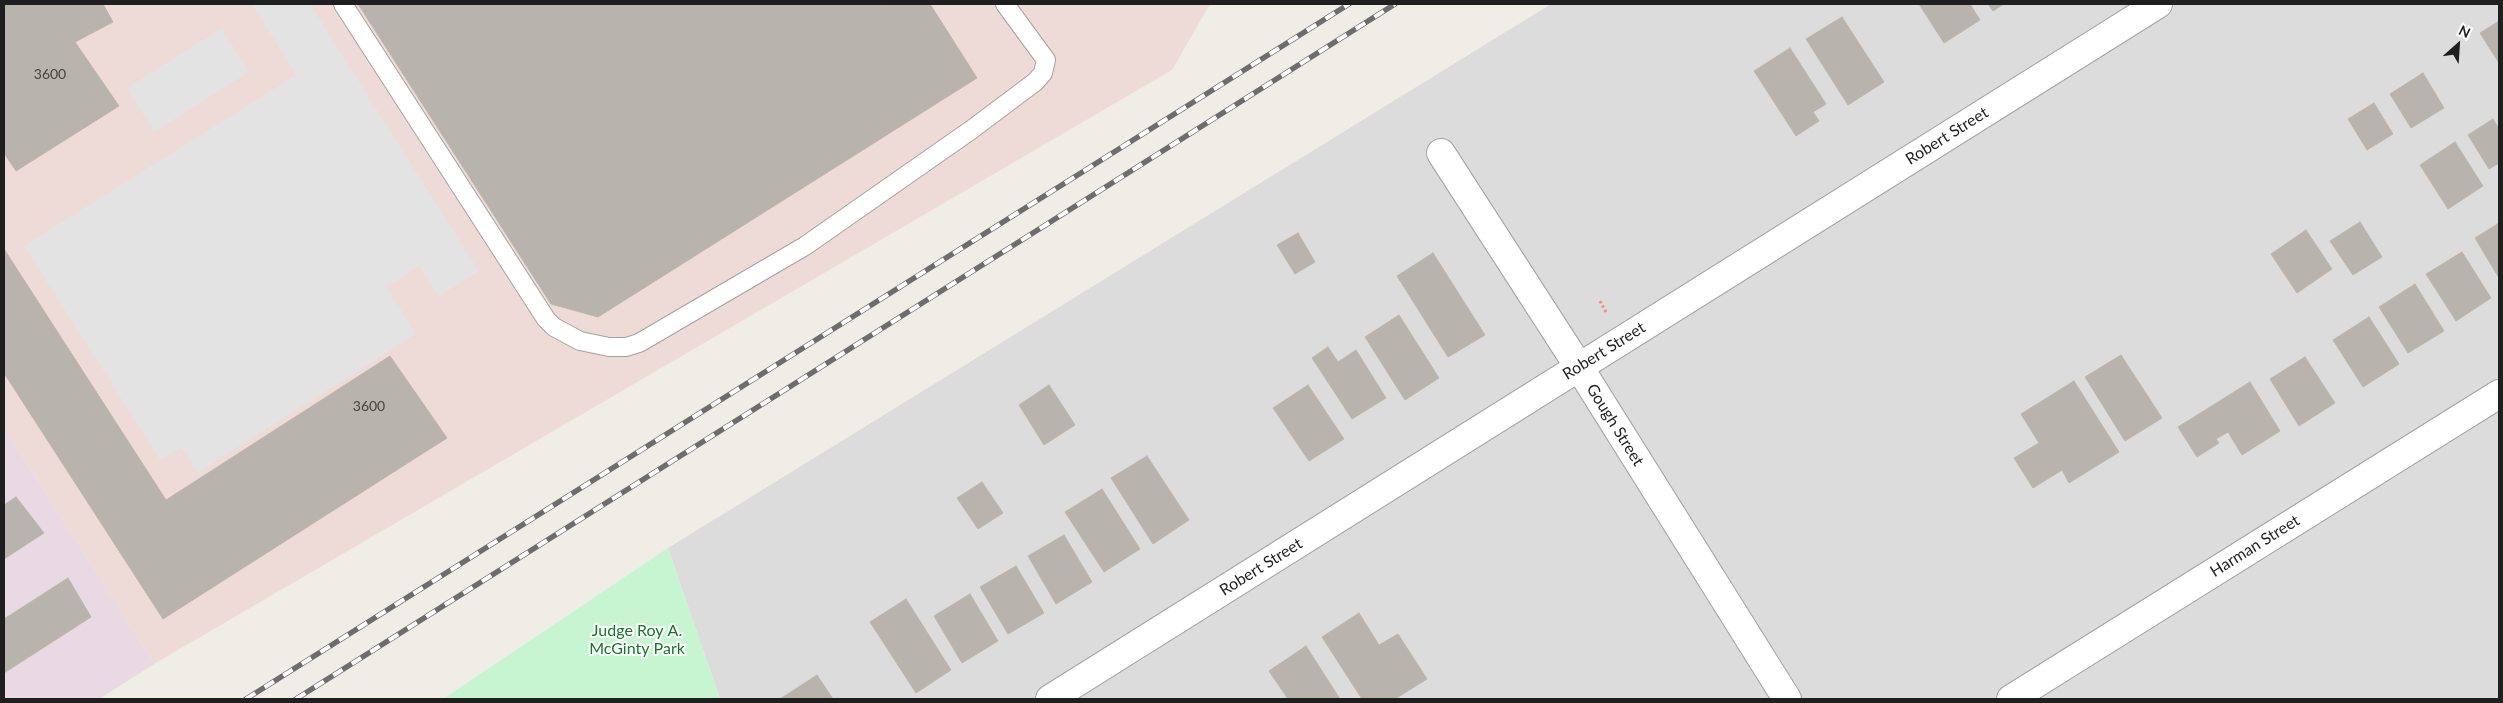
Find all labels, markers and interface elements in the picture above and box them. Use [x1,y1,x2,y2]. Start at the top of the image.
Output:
north arrow [2433,20,2483,70]
text: N [2456,21,2473,41]
house number: 3600 [34,66,66,82]
street label: Robert Street [1902,103,1992,169]
street label: Robert Street [1559,318,1649,384]
street label: Gough Street [1582,380,1648,470]
house number: 3600 [353,398,385,414]
street label: Harman Street [2207,511,2303,581]
street label: Robert Street [1216,534,1306,600]
park label: Judge Roy A. McGinty Park [589,621,685,659]

